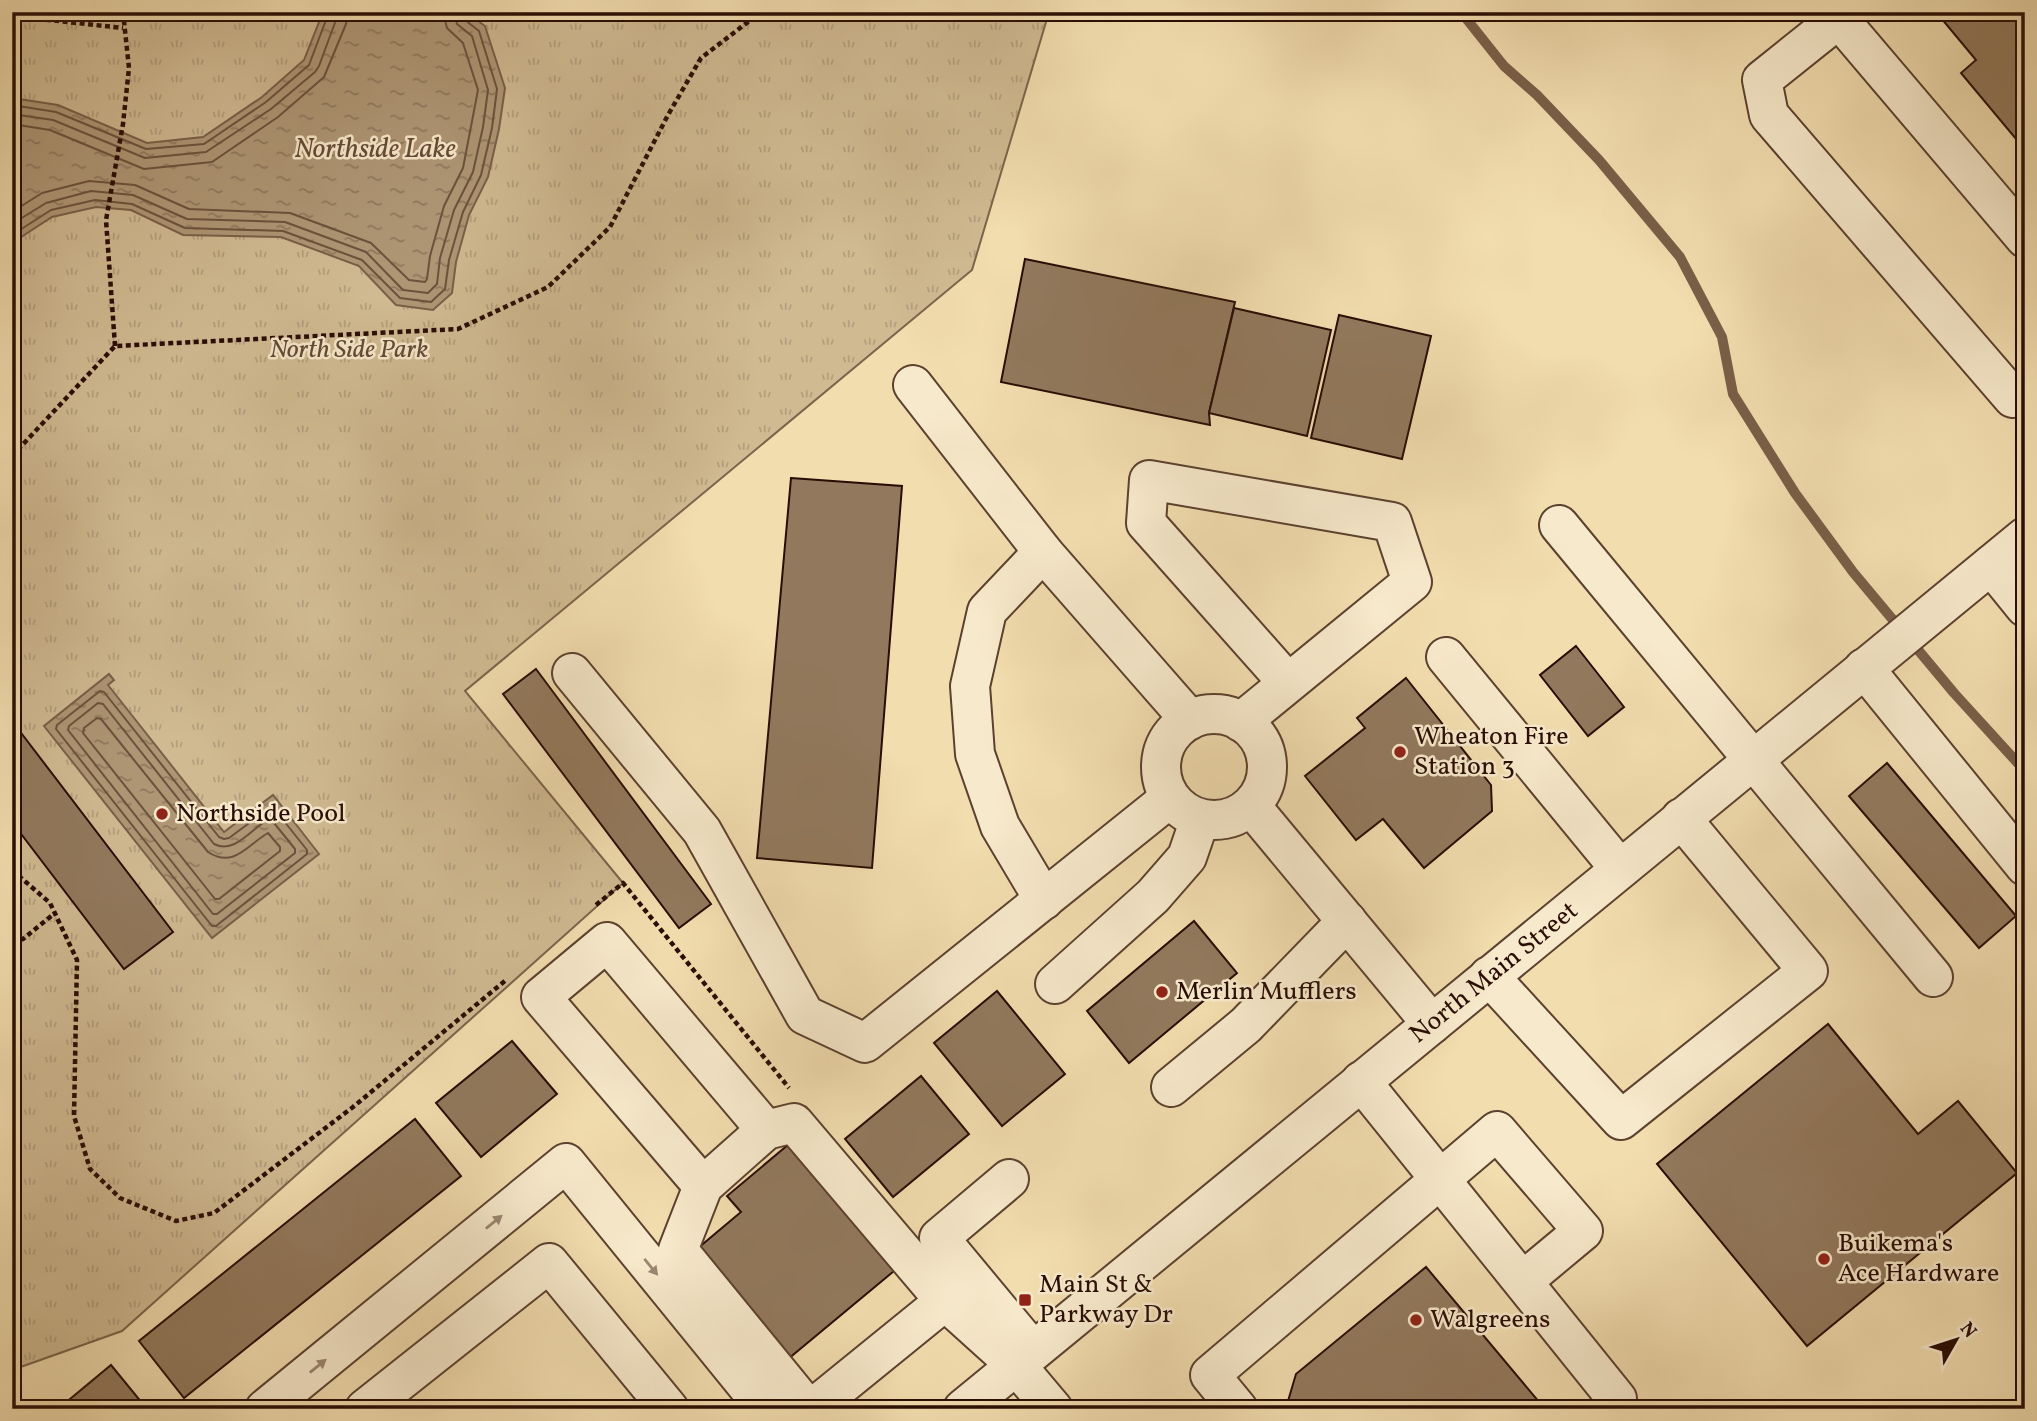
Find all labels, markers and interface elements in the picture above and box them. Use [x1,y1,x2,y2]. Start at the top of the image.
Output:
water label: Northside Lake [294,130,456,169]
park label: North Side Park [270,332,428,368]
place label: Wheaton Fire Station 3 [1414,719,1568,785]
marker: Wheaton Fire Station 3 [1392,744,1408,760]
place label: Northside Pool [176,796,346,832]
marker: Northside Pool [154,806,170,822]
street label: North Main Street [1402,894,1586,1052]
place label: Merlin Mufflers [1176,974,1357,1010]
marker: Merlin Mufflers [1154,984,1170,1000]
one-way arrow [485,1215,502,1230]
place label: Buikema's Ace Hardware [1838,1226,1999,1292]
marker: Buikema's Ace Hardware [1816,1251,1832,1267]
one-way arrow [643,1257,658,1275]
place label: Main St & Parkway Dr [1039,1267,1173,1333]
marker: Main St & Parkway Dr [1017,1292,1033,1308]
place label: Walgreens [1430,1302,1550,1338]
north arrow [1922,1306,1992,1376]
marker: Walgreens [1408,1312,1424,1328]
text: N [1953,1317,1982,1344]
one-way arrow [308,1358,326,1373]

